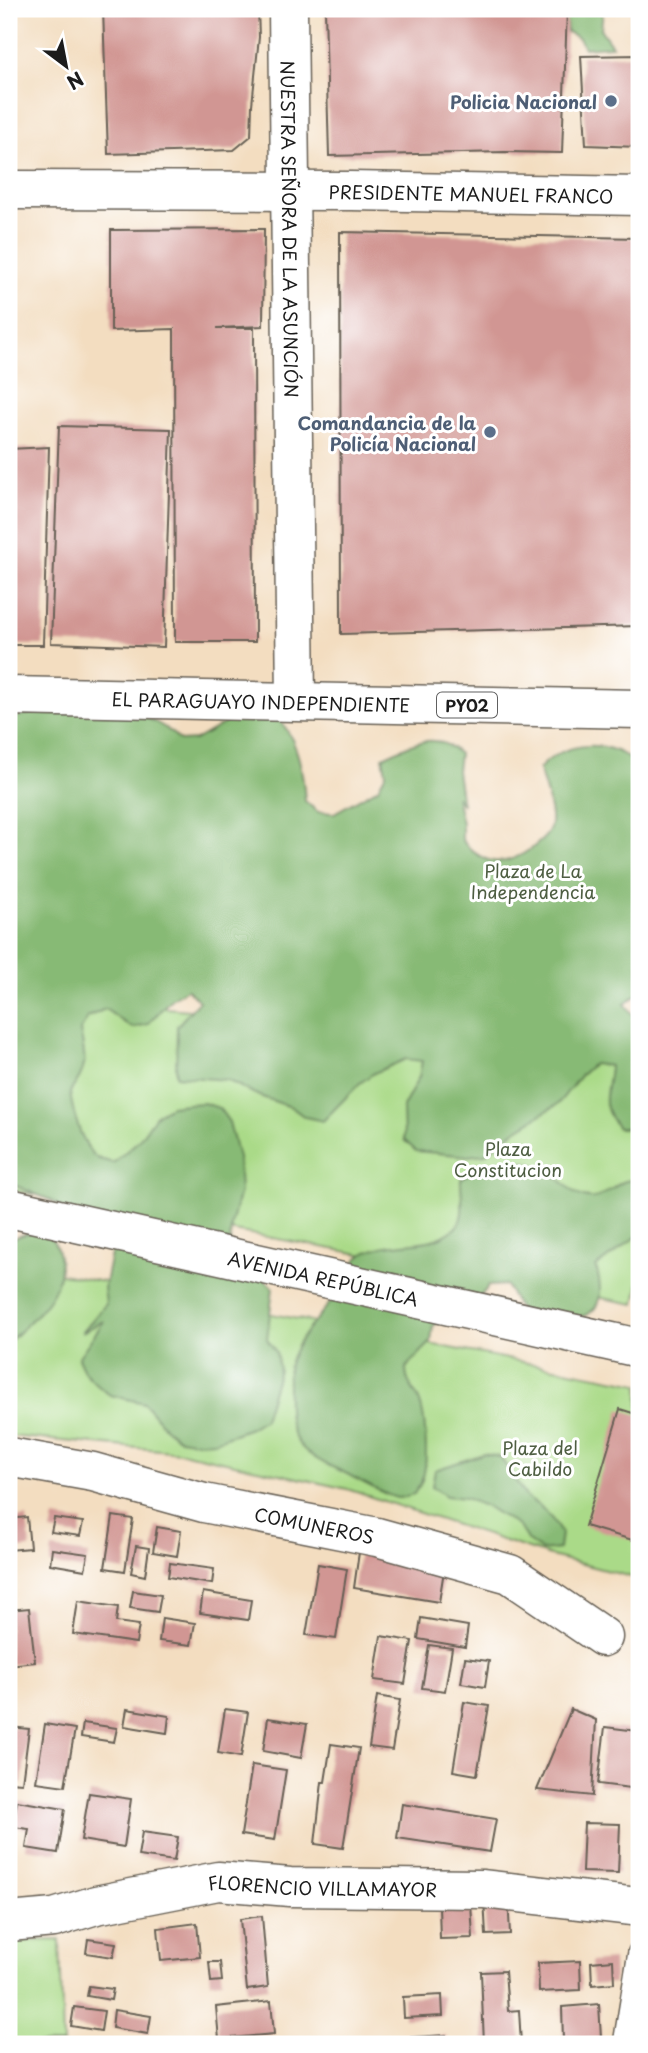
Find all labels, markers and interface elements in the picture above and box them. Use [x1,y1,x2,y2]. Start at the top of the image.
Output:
north arrow [32,32,102,102]
street label: NUESTRA SEÑORA DE LA ASUNCIÓN [275,60,306,398]
text: N [62,65,89,97]
place label: Policia Nacional [450,88,597,115]
marker: Policia Nacional [603,93,619,109]
street label: PRESIDENTE MANUEL FRANCO [329,177,614,209]
place label: Comandancia de la Policía Nacional [297,409,476,457]
marker: Comandancia de la Policía Nacional [482,424,498,440]
street label: EL PARAGUAYO INDEPENDIENTE [111,685,411,718]
road number: PY02 [437,692,497,718]
park label: Plaza de La Independencia [471,857,595,905]
park label: Plaza Constitucion [454,1135,562,1183]
street label: AVENIDA REPÚBLICA [225,1244,421,1312]
park label: Plaza del Cabildo [502,1434,578,1482]
street label: COMUNEROS [252,1500,376,1550]
street label: FLORENCIO VILLAMAYOR [205,1868,437,1902]

